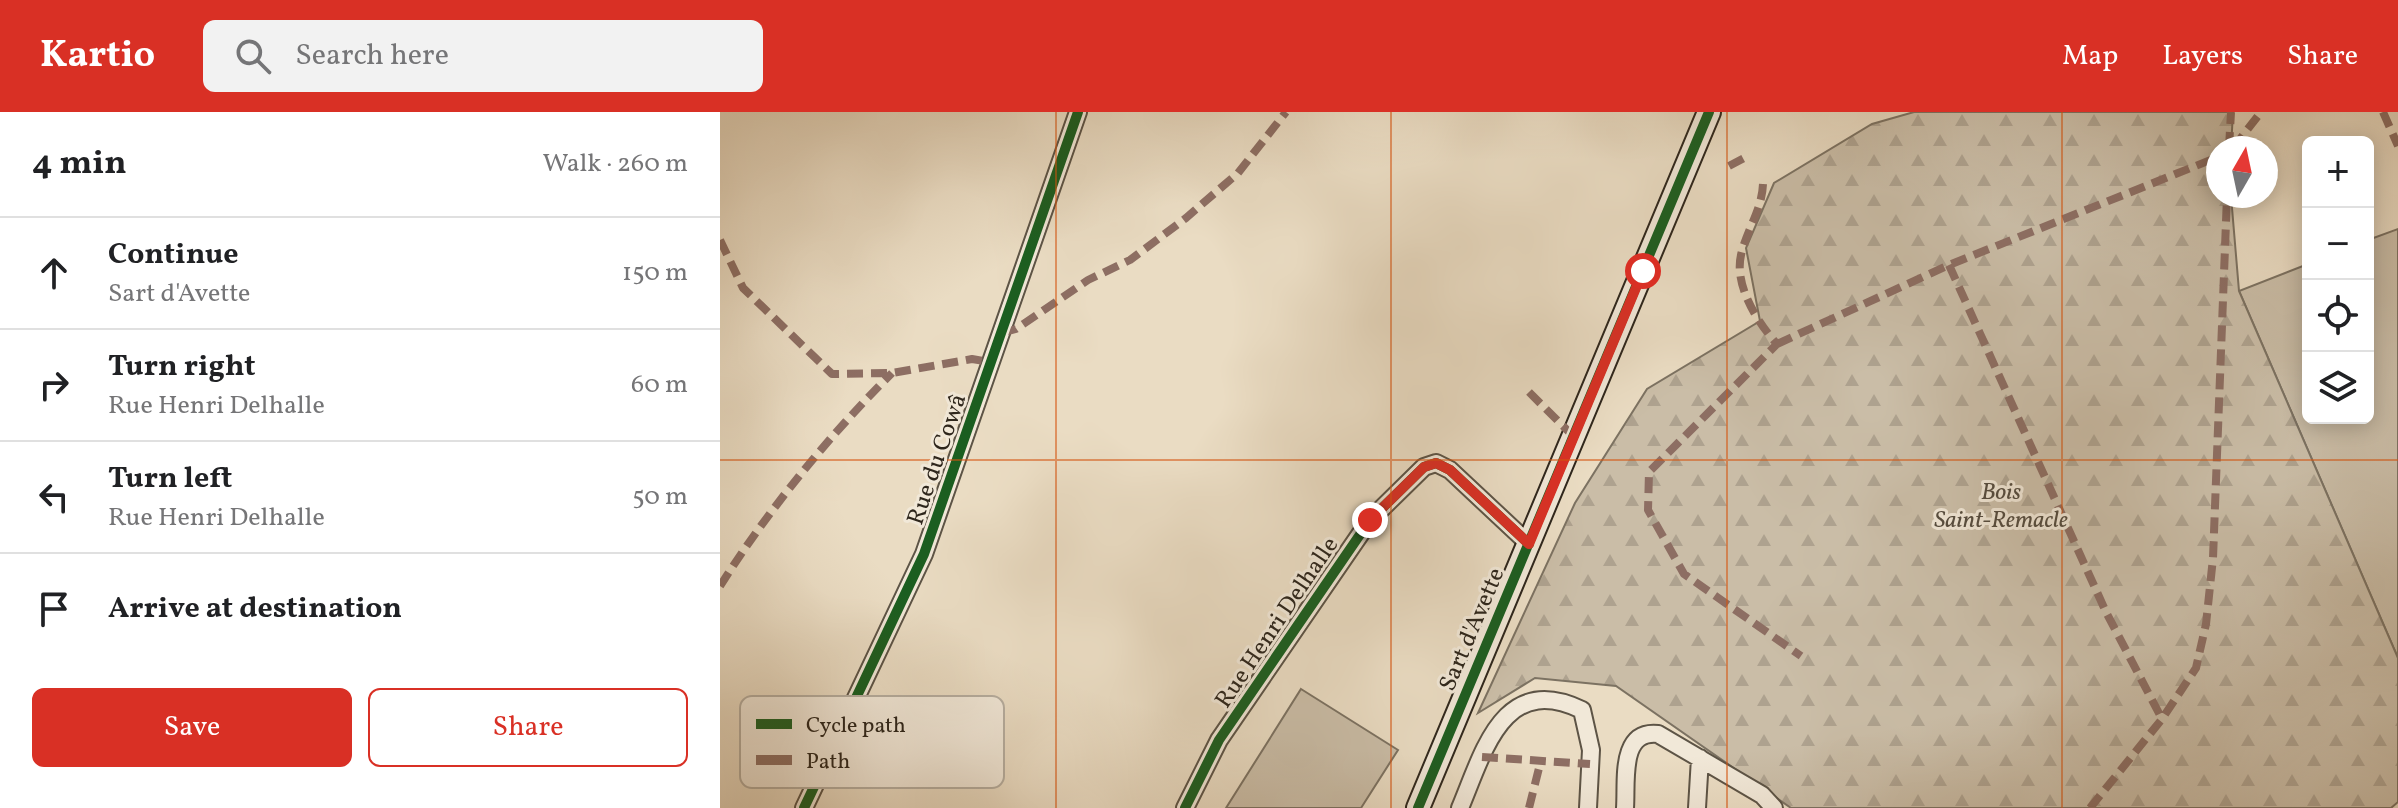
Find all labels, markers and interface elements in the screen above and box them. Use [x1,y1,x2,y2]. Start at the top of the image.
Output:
search box [203,20,763,92]
text: Kartio [40,30,155,83]
icon: search [231,34,275,78]
text: Search here [295,35,449,77]
text: Map [2062,37,2118,76]
text: Layers [2162,37,2243,76]
text: Share [2287,37,2358,76]
north arrow [2206,136,2278,208]
map controls [2302,136,2374,424]
button: + [2302,136,2374,208]
text: 4 min [32,141,127,188]
text: Walk · 260 m [542,146,688,182]
button: − [2302,208,2374,280]
text: Continue [108,234,239,276]
icon: ahead [32,251,76,295]
route start [1625,253,1661,289]
text: 150 m [622,255,688,291]
text: Sart d'Avette [108,276,250,312]
button: locate [2302,280,2374,352]
text: Turn right [108,346,256,388]
button: layers [2302,352,2374,424]
icon: right [32,363,76,407]
text: 60 m [631,367,688,403]
text: Rue Henri Delhalle [108,388,325,424]
street label: Rue du Cowâ [900,389,976,530]
text: Turn left [108,458,232,500]
icon: left [32,475,76,519]
park label: Bois Saint-Remacle [1934,476,2068,538]
text: 50 m [632,479,688,515]
text: Rue Henri Delhalle [108,500,325,536]
route end [1352,502,1388,538]
street label: Rue Henri Delhalle [1208,531,1348,716]
street label: Sart d'Avette [1432,563,1514,697]
icon: arrive [32,587,76,631]
text: Arrive at destination [108,588,402,630]
button: Save [32,688,352,767]
button: Share [368,688,688,767]
legend [740,696,1004,788]
text: Cycle path [806,711,906,742]
text: Path [806,747,850,778]

